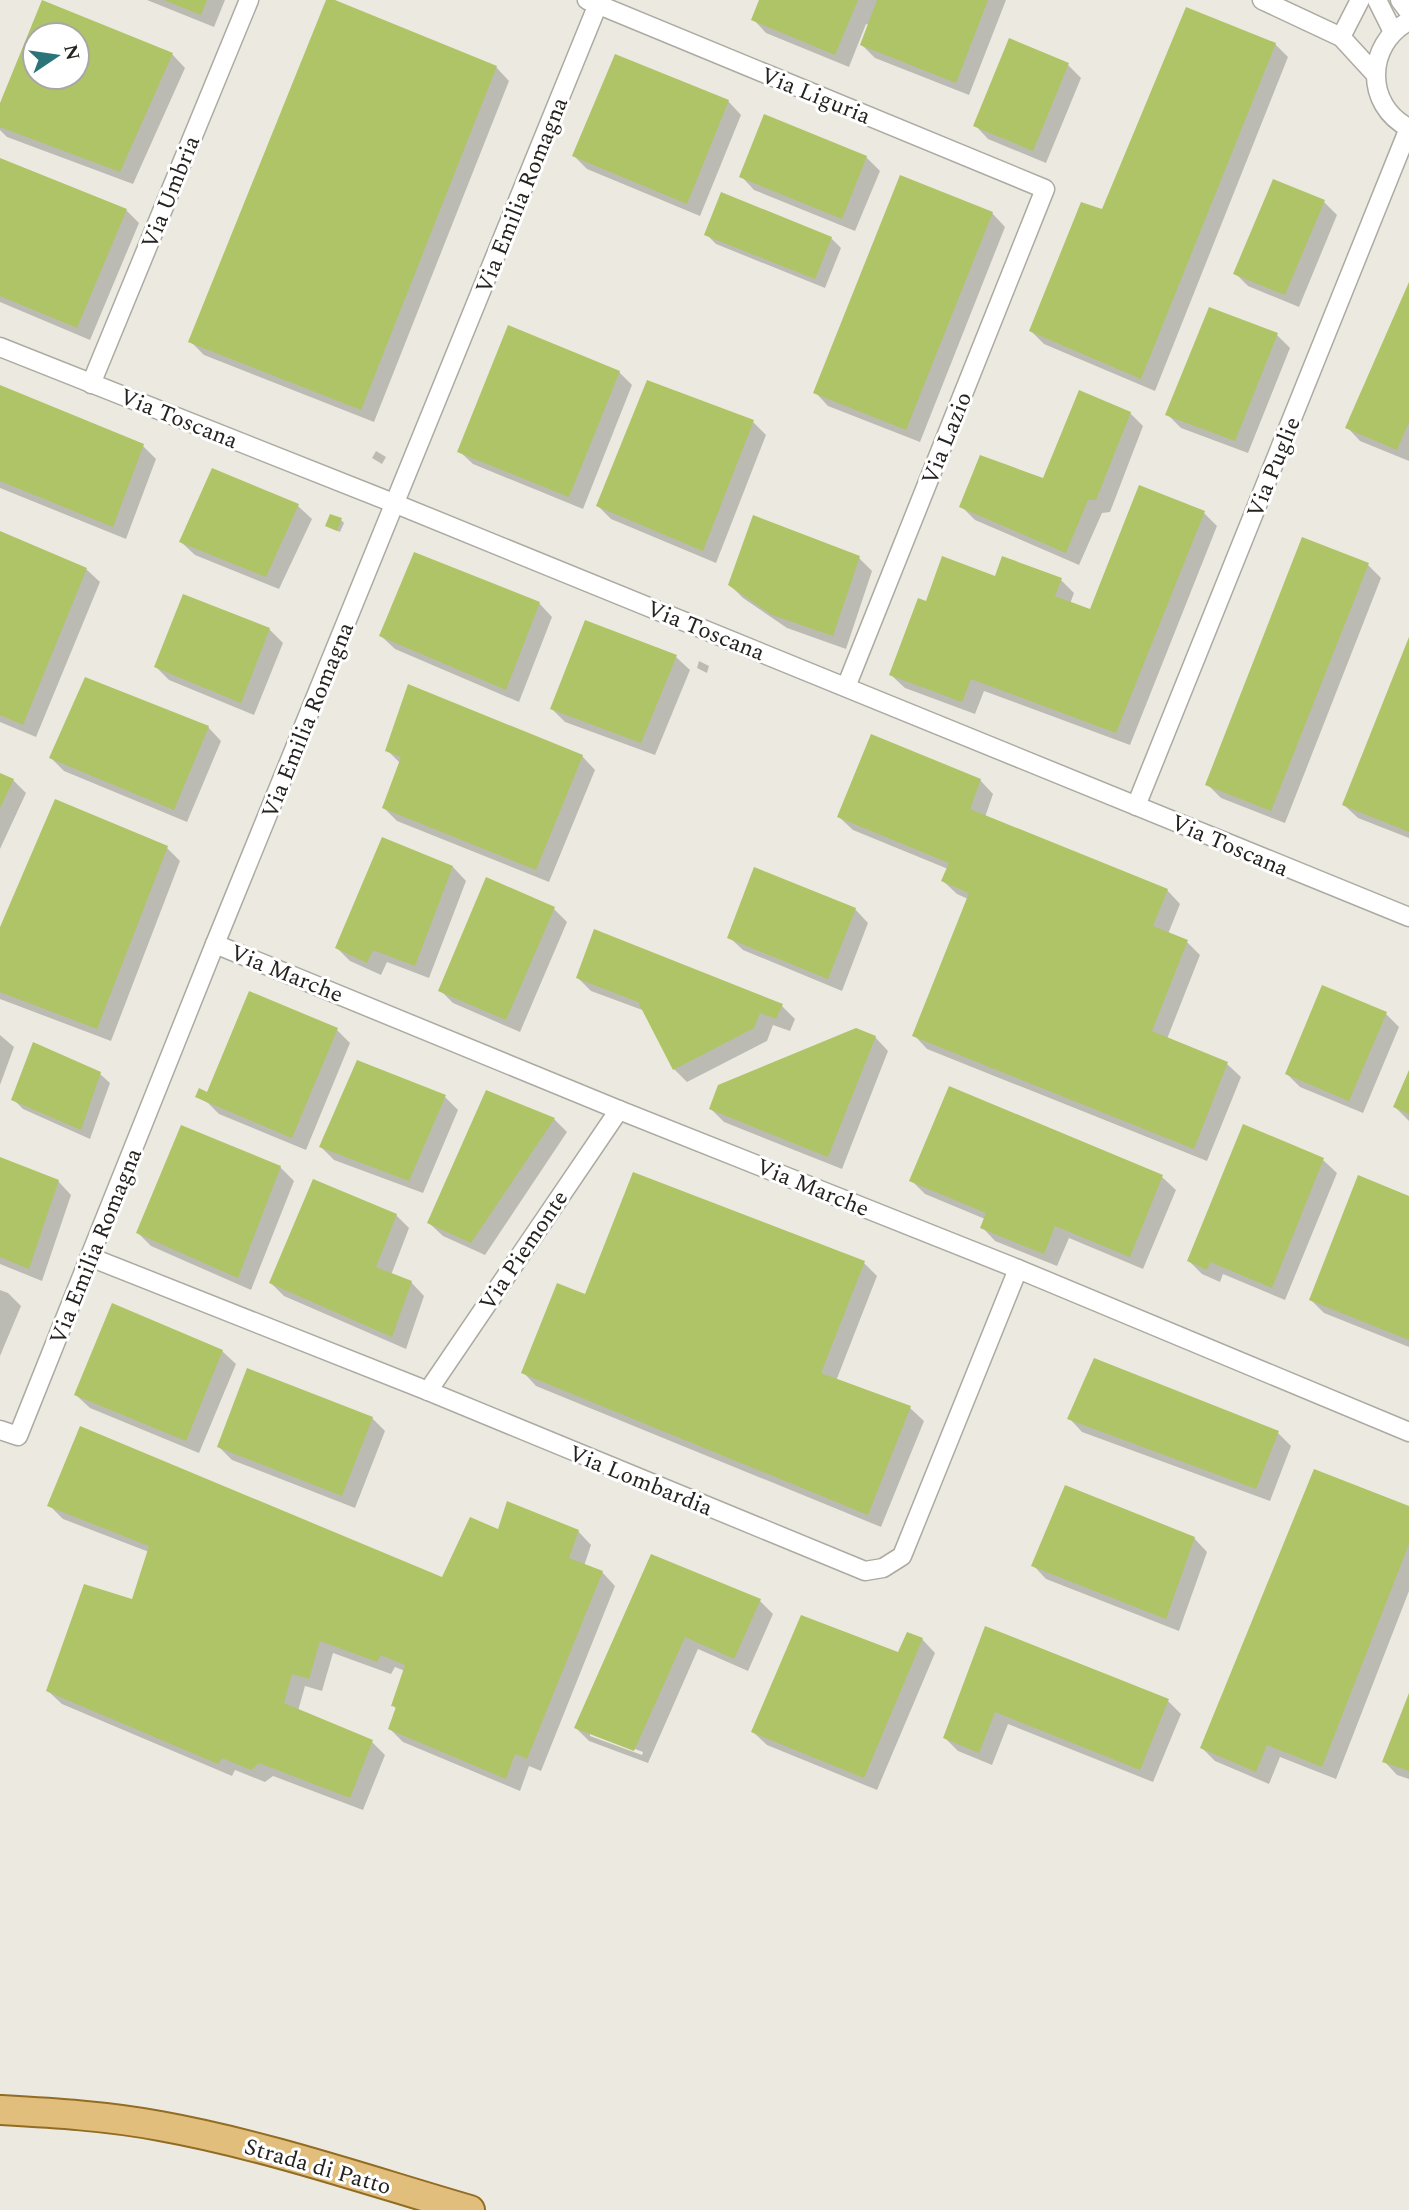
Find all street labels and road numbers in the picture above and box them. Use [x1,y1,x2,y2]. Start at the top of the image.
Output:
street label: Via Liguria [755,58,876,134]
street label: Via Emilia Romagna [467,92,578,299]
street label: Via Umbria [133,131,210,254]
street label: Via Toscana [114,380,243,459]
street label: Via Lazio [913,387,982,490]
street label: Via Puglie [1238,412,1311,523]
street label: Via Toscana [641,592,770,671]
street label: Via Emilia Romagna [253,617,364,824]
street label: Via Toscana [1165,806,1294,887]
street label: Via Marche [225,936,348,1013]
street label: Via Emilia Romagna [41,1143,152,1350]
street label: Via Marche [751,1150,874,1227]
street label: Via Piemonte [471,1183,578,1318]
street label: Via Lombardia [563,1437,718,1526]
street label: Strada di Patto [240,2130,395,2205]

